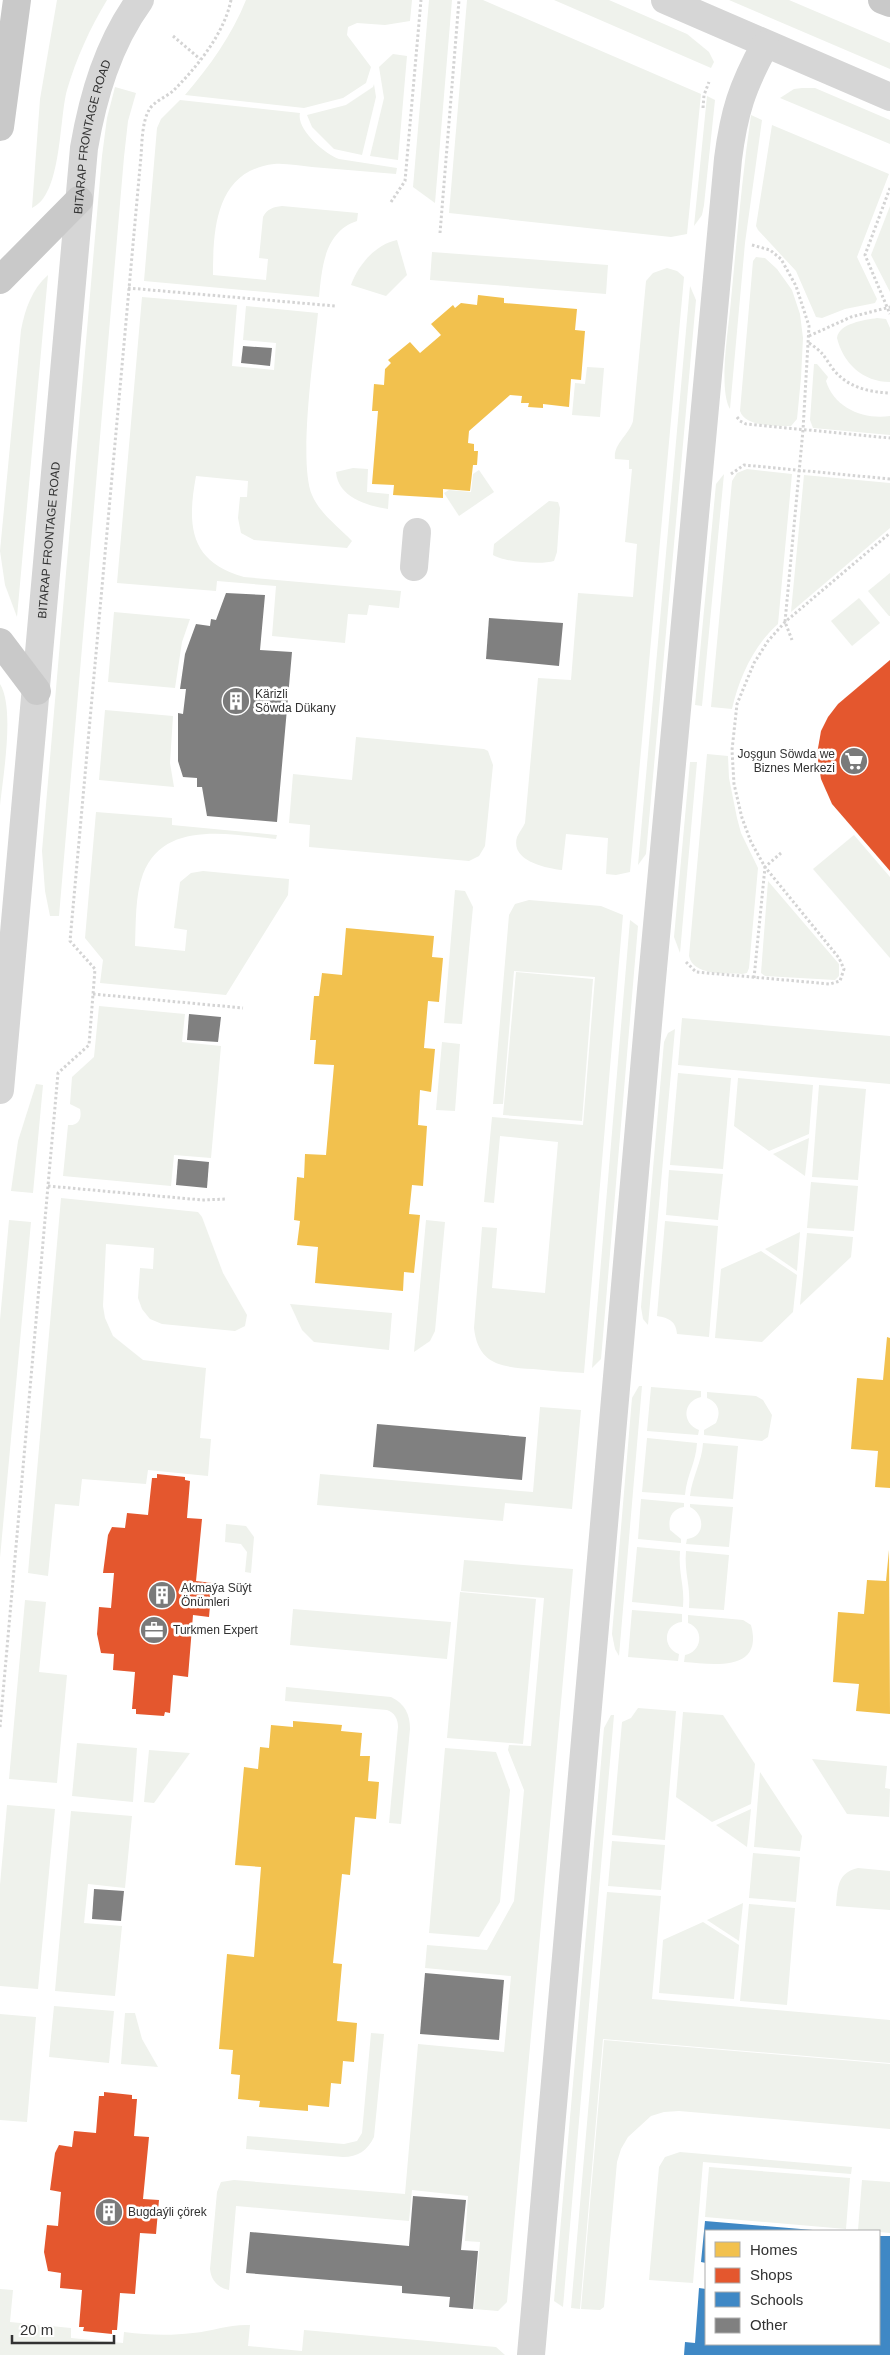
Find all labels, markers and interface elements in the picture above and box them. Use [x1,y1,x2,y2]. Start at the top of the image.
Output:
street label: BITARAP FRONTAGE ROAD [71,57,114,215]
street label: BITARAP FRONTAGE ROAD [35,461,63,619]
building icon: Kärizli Söwda Dükany [221,686,251,716]
place label: Kärizli Söwda Dükany [255,687,336,715]
supermarket icon: Joşgun Söwda we Biznes Merkezi [839,746,869,776]
place label: Joşgun Söwda we Biznes Merkezi [738,747,835,775]
building icon: Akmaýa Süýt Önümleri [147,1580,177,1610]
place label: Akmaýa Süýt Önümleri [181,1581,252,1609]
office icon: Turkmen Expert [139,1615,169,1645]
place label: Turkmen Expert [173,1623,259,1637]
building icon: Bugdaýli çörek [94,2197,124,2227]
place label: Bugdaýli çörek [128,2205,208,2219]
legend [705,2230,880,2345]
text: Homes [750,2241,798,2258]
text: Shops [750,2266,793,2283]
text: Schools [750,2291,803,2308]
scale bar [12,2312,115,2344]
text: Other [750,2316,788,2333]
text: 20 m [20,2321,53,2338]

